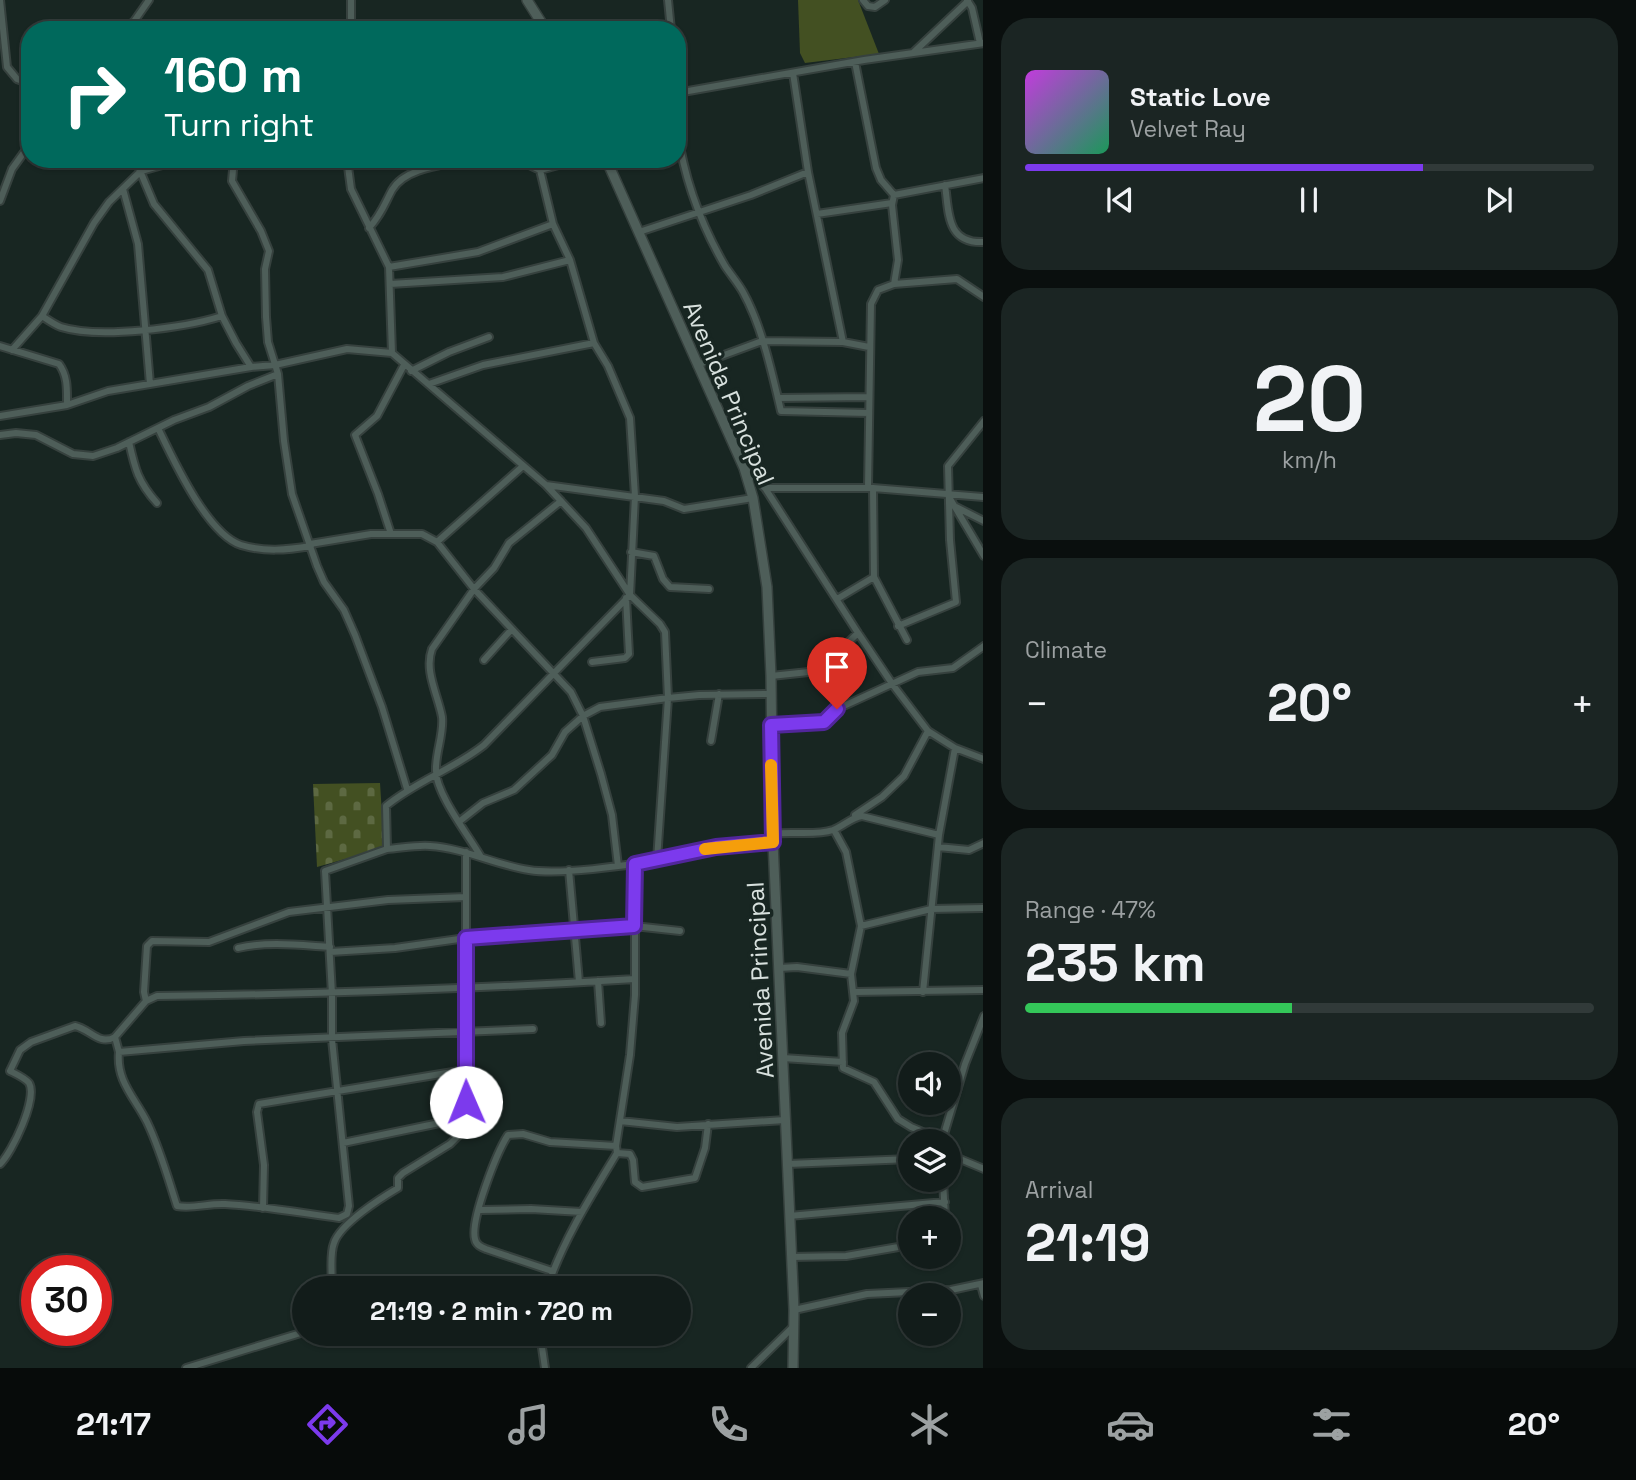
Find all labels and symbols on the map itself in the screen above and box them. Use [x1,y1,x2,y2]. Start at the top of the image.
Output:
street label: Avenida Principal [676,296,782,490]
pin [807,637,867,709]
street label: Avenida Principal [739,881,781,1079]
position arrow [429,1065,503,1139]
speed limit sign: 30 [21,1255,112,1346]

